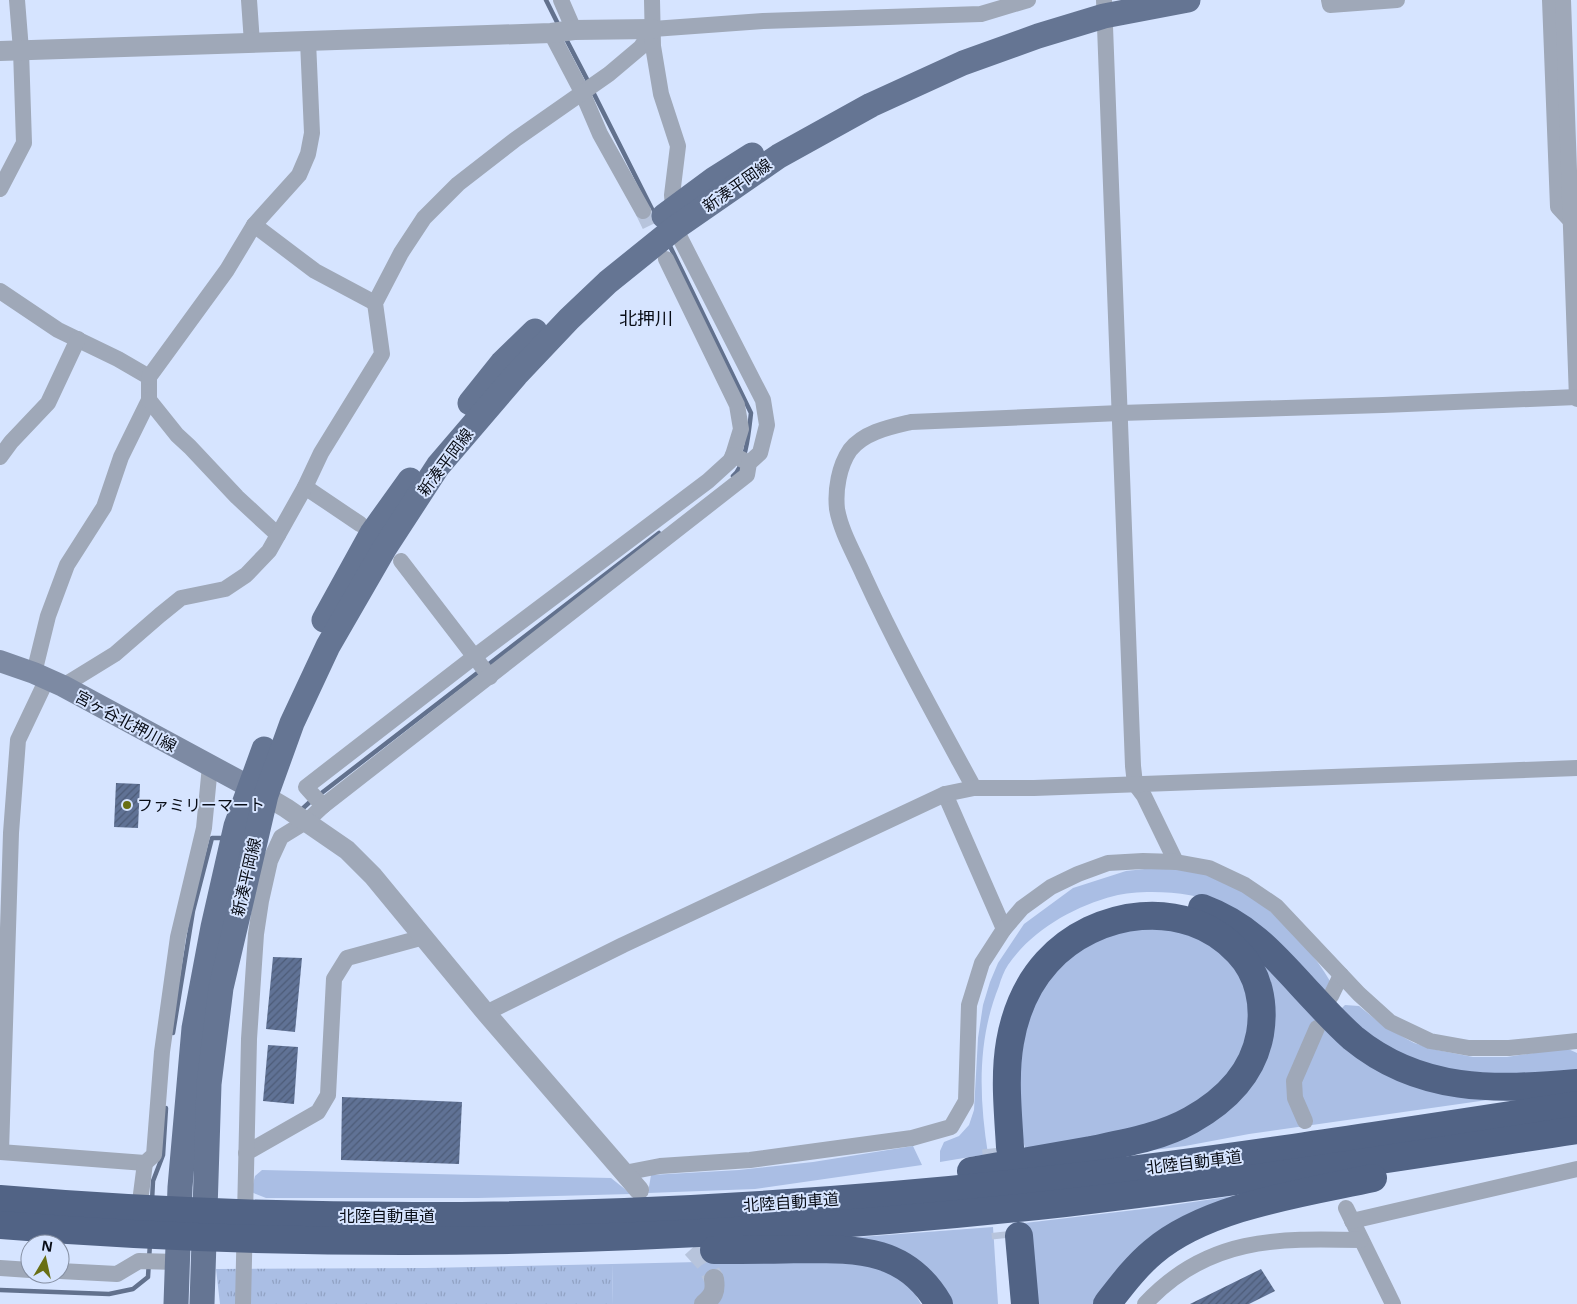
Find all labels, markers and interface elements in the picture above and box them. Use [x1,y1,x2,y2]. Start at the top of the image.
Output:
street label: 新湊平岡線 [698,153,776,217]
district label: 北押川 [619,306,673,330]
street label: 新湊平岡線 [412,423,478,501]
street label: 宮ヶ谷北押川線 [71,685,181,757]
place label: ファミリーマート [137,794,265,816]
marker: ファミリーマート [121,799,133,811]
street label: 新湊平岡線 [226,836,266,918]
street label: 北陸自動車道 [1145,1145,1243,1179]
street label: 北陸自動車道 [742,1188,840,1216]
street label: 北陸自動車道 [339,1205,435,1227]
north arrow [20,1234,70,1284]
text: N [40,1235,54,1256]

